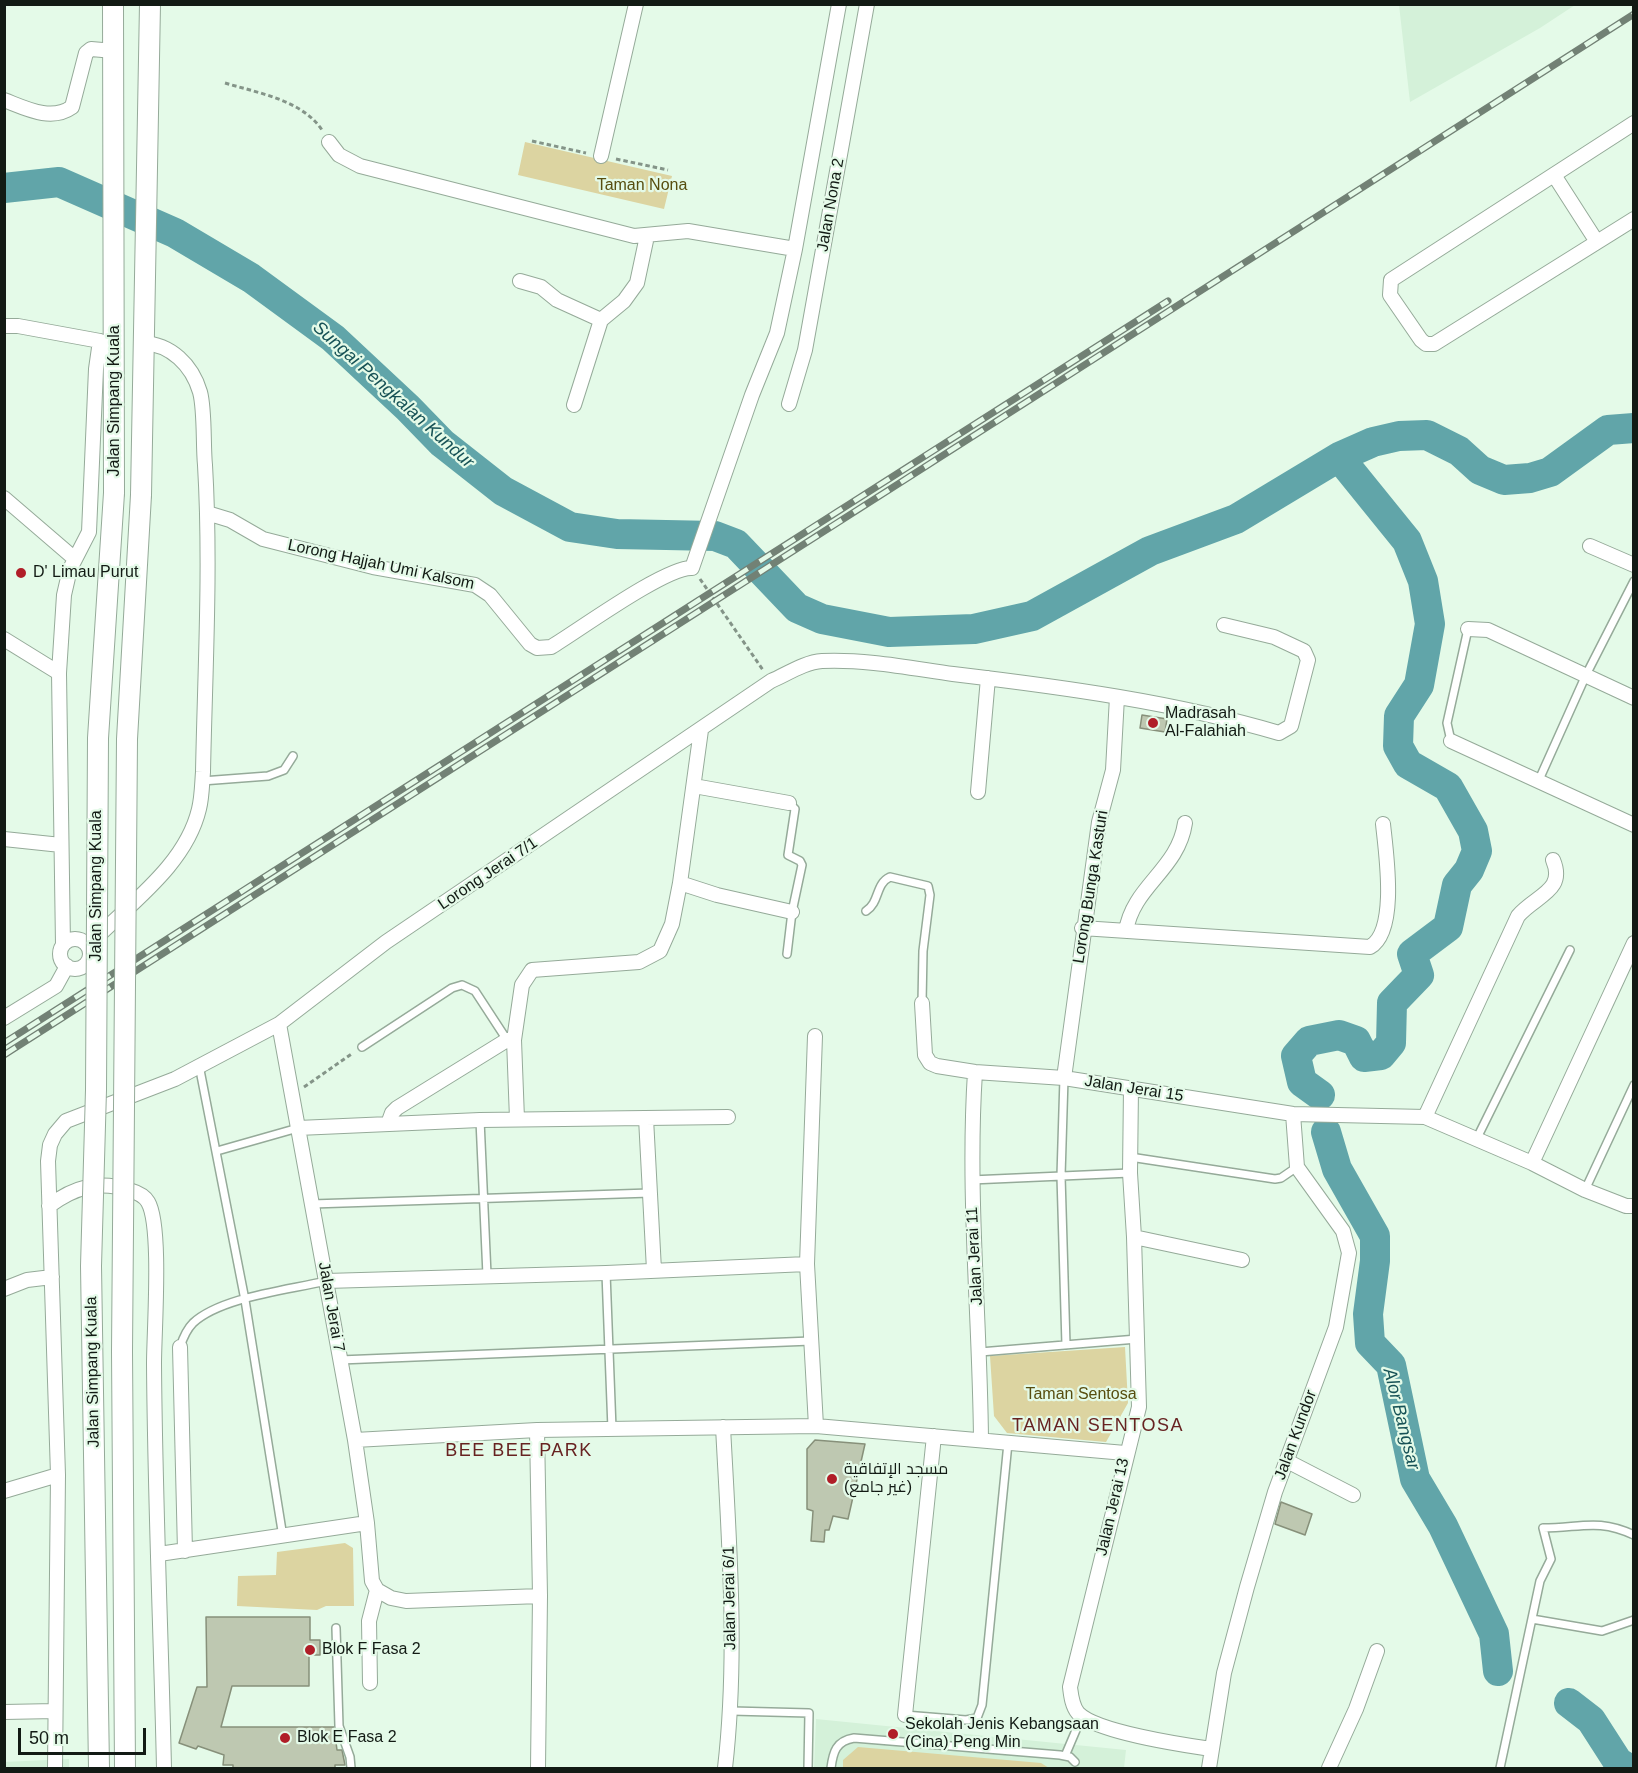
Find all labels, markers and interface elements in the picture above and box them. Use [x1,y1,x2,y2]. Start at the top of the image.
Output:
street label: Jalan Nona 2 [813,157,849,253]
park label: Taman Nona [597,176,687,196]
water label: Sungai Pengkalan Kundur [308,317,478,473]
street label: Jalan Simpang Kuala [105,325,125,477]
street label: Lorong Hajjah Umi Kalsom [286,536,476,594]
place label: D' Limau Purut [33,563,138,583]
marker: D' Limau Purut [14,566,28,580]
place label: Madrasah Al-Falahiah [1165,704,1246,742]
marker: Madrasah Al-Falahiah [1146,716,1160,730]
street label: Lorong Bunga Kasturi [1069,809,1113,965]
street label: Jalan Simpang Kuala [87,810,107,962]
street label: Lorong Jerai 7/1 [435,834,541,914]
street label: Jalan Jerai 15 [1083,1072,1185,1106]
street label: Jalan Jerai 11 [963,1206,987,1306]
street label: Jalan Jerai 7 [314,1261,348,1353]
street label: Jalan Simpang Kuala [82,1296,104,1448]
water label: Alor Bangsar [1378,1366,1424,1472]
park label: Taman Sentosa [1025,1385,1137,1405]
street label: Jalan Kundor [1271,1387,1321,1483]
district label: TAMAN SENTOSA [1012,1415,1184,1437]
district label: BEE BEE PARK [445,1440,593,1462]
street label: Jalan Jerai 13 [1092,1456,1134,1558]
place label: مسجد الإتفاقية (غير جامع) [844,1460,948,1498]
marker: مسجد الإتفاقية (غير جامع) [825,1472,839,1486]
street label: Jalan Jerai 6/1 [719,1546,741,1650]
place label: Blok F Fasa 2 [322,1640,421,1660]
marker: Blok F Fasa 2 [303,1643,317,1657]
place label: Sekolah Jenis Kebangsaan (Cina) Peng Min [905,1715,1099,1753]
scale bar [21,1716,148,1754]
marker: Sekolah Jenis Kebangsaan (Cina) Peng Min [886,1727,900,1741]
text: 50 m [29,1728,69,1748]
place label: Blok E Fasa 2 [297,1728,397,1748]
marker: Blok E Fasa 2 [278,1731,292,1745]

